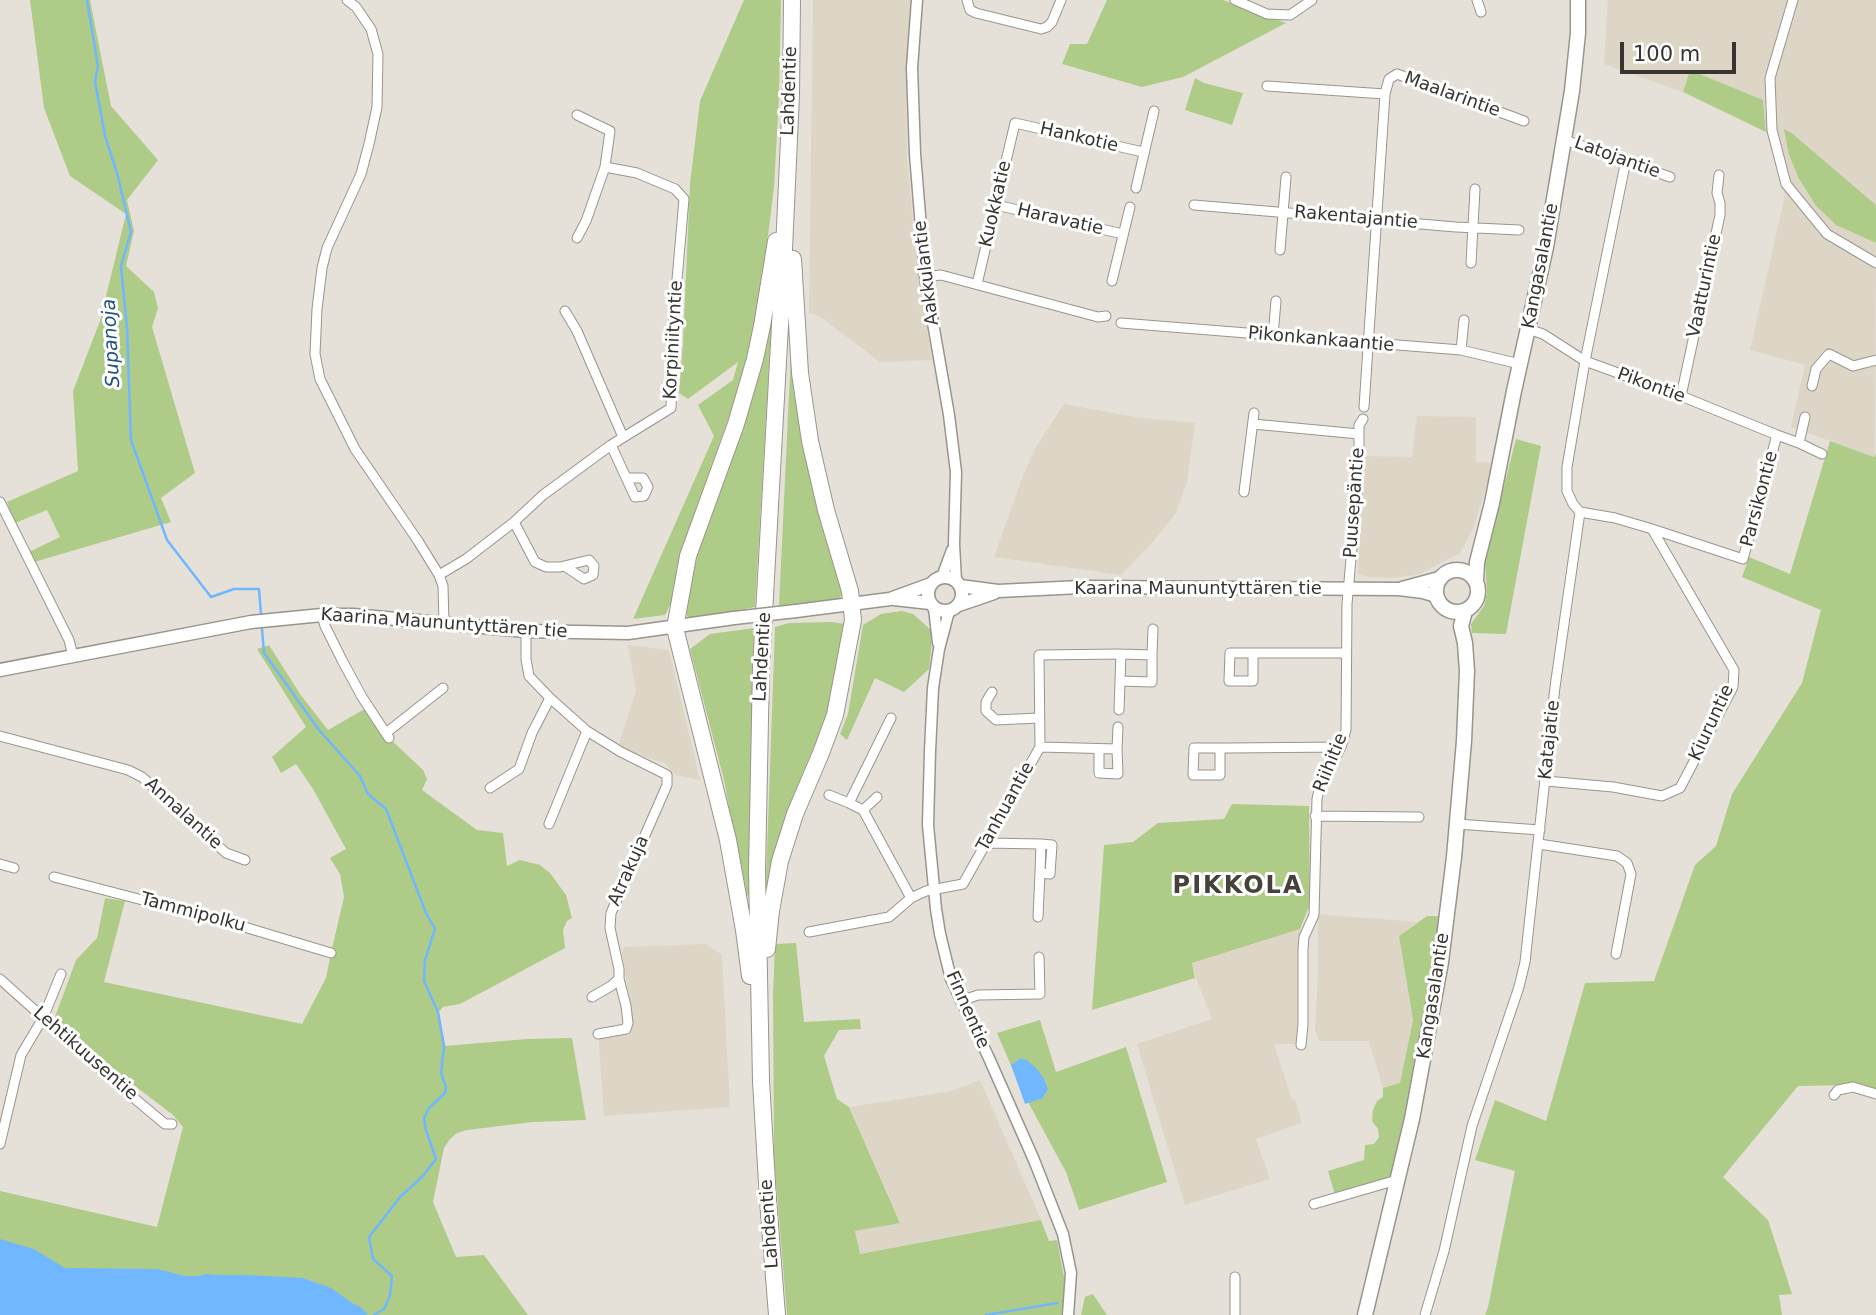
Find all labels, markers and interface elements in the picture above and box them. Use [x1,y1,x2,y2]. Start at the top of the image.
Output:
scale bar [1624,28,1740,72]
text: 100 m [1633,42,1700,66]
street label: Lahdentie [778,46,802,136]
street label: Maalarintie [1401,68,1503,122]
street label: Hankotie [1038,118,1120,158]
street label: Latojantie [1571,133,1663,183]
street label: Kuokkatie [976,159,1016,249]
street label: Haravatie [1015,200,1105,240]
street label: Kangasalantie [1518,201,1564,331]
street label: Rakentajantie [1293,202,1419,234]
street label: Aakkulantie [910,219,944,327]
street label: Vaatturintie [1683,232,1727,340]
street label: Korpiniityntie [660,280,688,400]
water label: Supanoja [98,298,126,388]
street label: Pikonkankaantie [1247,323,1395,357]
street label: Pikontie [1614,364,1688,408]
street label: Puusepäntie [1340,447,1370,559]
street label: Parsikontie [1737,449,1783,549]
street label: Kaarina Maununtyttären tie [1074,578,1322,600]
street label: Kaarina Maununtyttären tie [320,605,568,643]
street label: Lahdentie [750,612,776,702]
street label: Kiuruntie [1685,681,1739,765]
street label: Katajatie [1535,699,1565,781]
street label: Riihitie [1309,730,1353,796]
street label: Tanhuantie [973,759,1039,855]
street label: Annalantie [140,774,226,854]
street label: Atrakuja [604,832,654,910]
district label: PIKKOLA [1173,873,1303,901]
street label: Tammipolku [138,889,248,937]
street label: Kangasalantie [1413,931,1455,1061]
street label: Finnentie [940,968,994,1052]
street label: Lehtikuusentie [28,1003,142,1105]
street label: Lahdentie [756,1179,784,1269]

